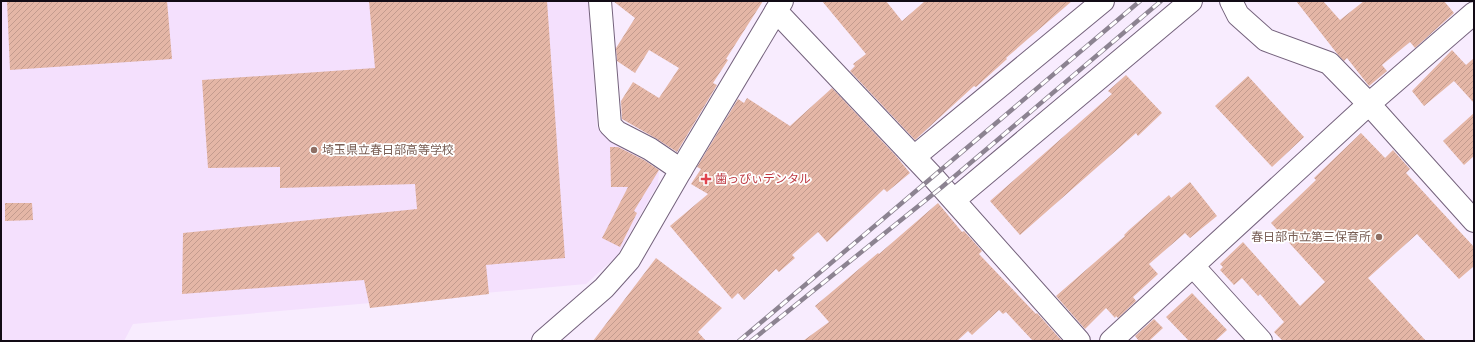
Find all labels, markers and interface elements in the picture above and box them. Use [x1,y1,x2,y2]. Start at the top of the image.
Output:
place label: 埼玉県立春日部高等学校 [322,142,454,157]
marker: 埼玉県立春日部高等学校 [309,145,319,155]
place label: 歯っぴぃデンタル [715,171,811,186]
marker: 歯っぴぃデンタル [700,173,712,185]
place label: 春日部市立第三保育所 [1251,229,1371,244]
marker: 春日部市立第三保育所 [1374,232,1384,242]

